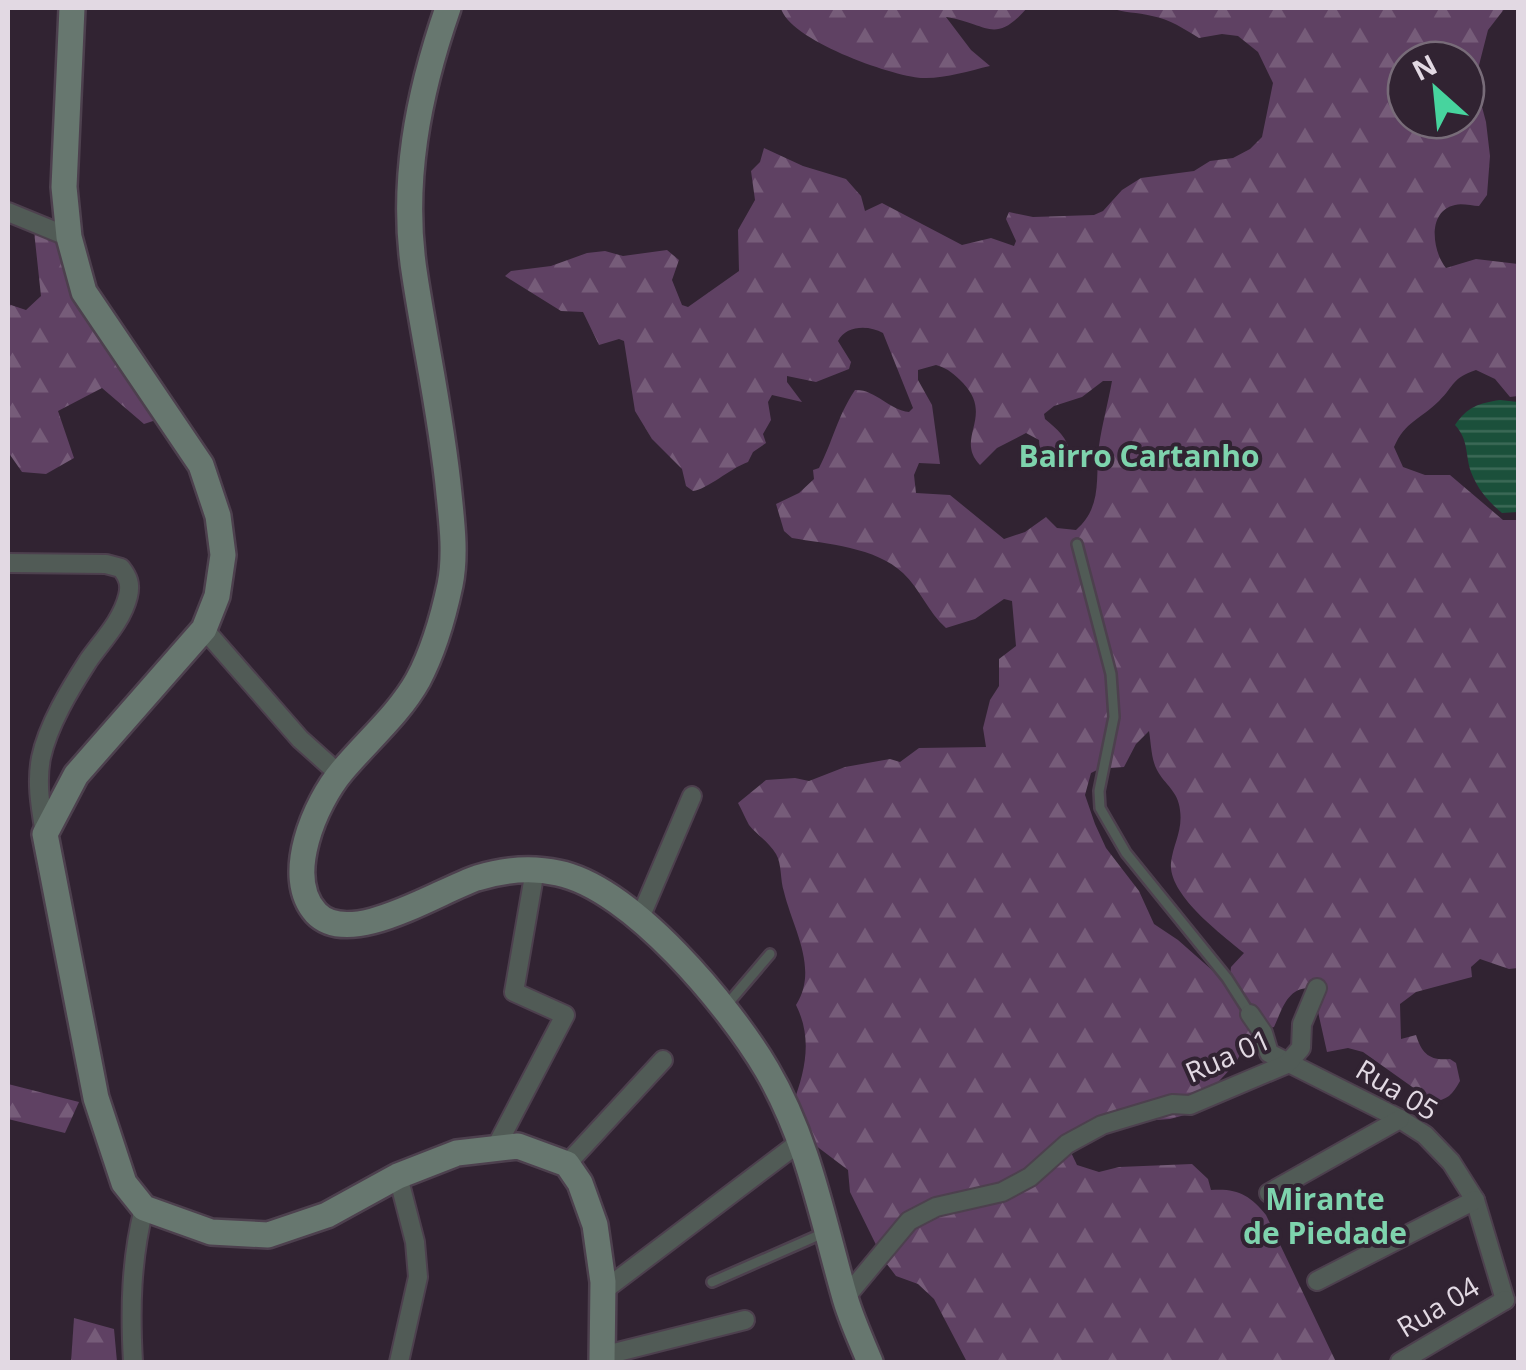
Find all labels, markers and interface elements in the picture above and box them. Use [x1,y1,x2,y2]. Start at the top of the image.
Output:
north arrow [1386,40,1486,140]
text: N [1405,45,1443,89]
district label: Bairro Cartanho [1018,435,1260,476]
street label: Rua 01 [1179,1020,1276,1091]
street label: Rua 05 [1349,1050,1446,1128]
district label: Mirante de Piedade [1243,1178,1407,1253]
street label: Rua 04 [1389,1267,1486,1345]

